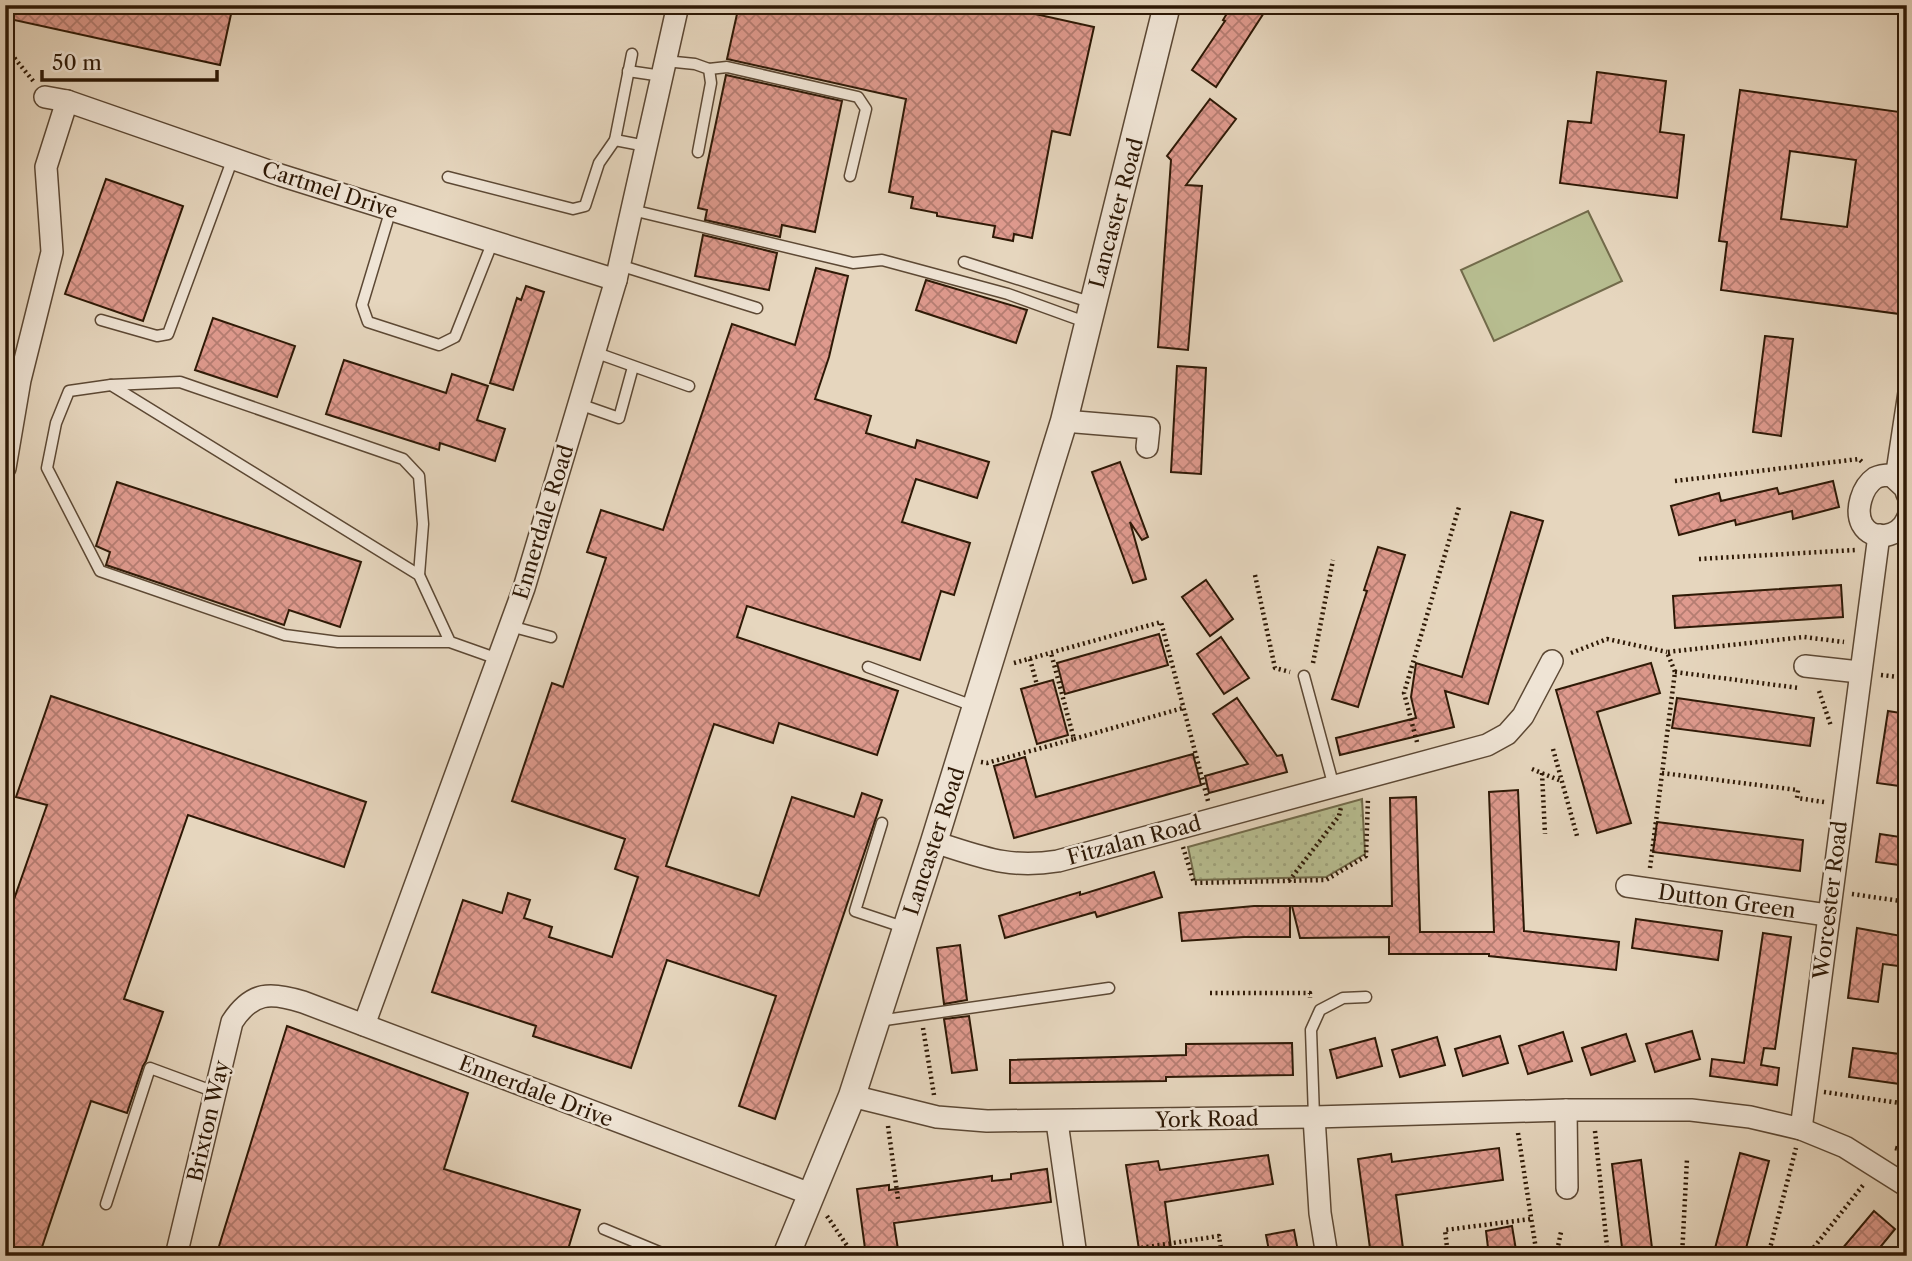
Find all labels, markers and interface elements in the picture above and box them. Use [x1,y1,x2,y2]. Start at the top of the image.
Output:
scale bar [42,38,217,82]
text: 50 m [52,50,102,75]
street label: Lancaster Road [1084,135,1148,291]
street label: Cartmel Drive [259,156,401,224]
street label: Ennerdale Road [508,441,578,602]
street label: Lancaster Road [898,764,970,918]
street label: Fitzalan Road [1064,810,1204,870]
street label: Worcester Road [1808,819,1852,982]
street label: Dutton Green [1657,879,1797,923]
street label: Ennerdale Drive [455,1050,617,1132]
street label: Brixton Way [182,1058,234,1184]
street label: York Road [1154,1106,1259,1132]

